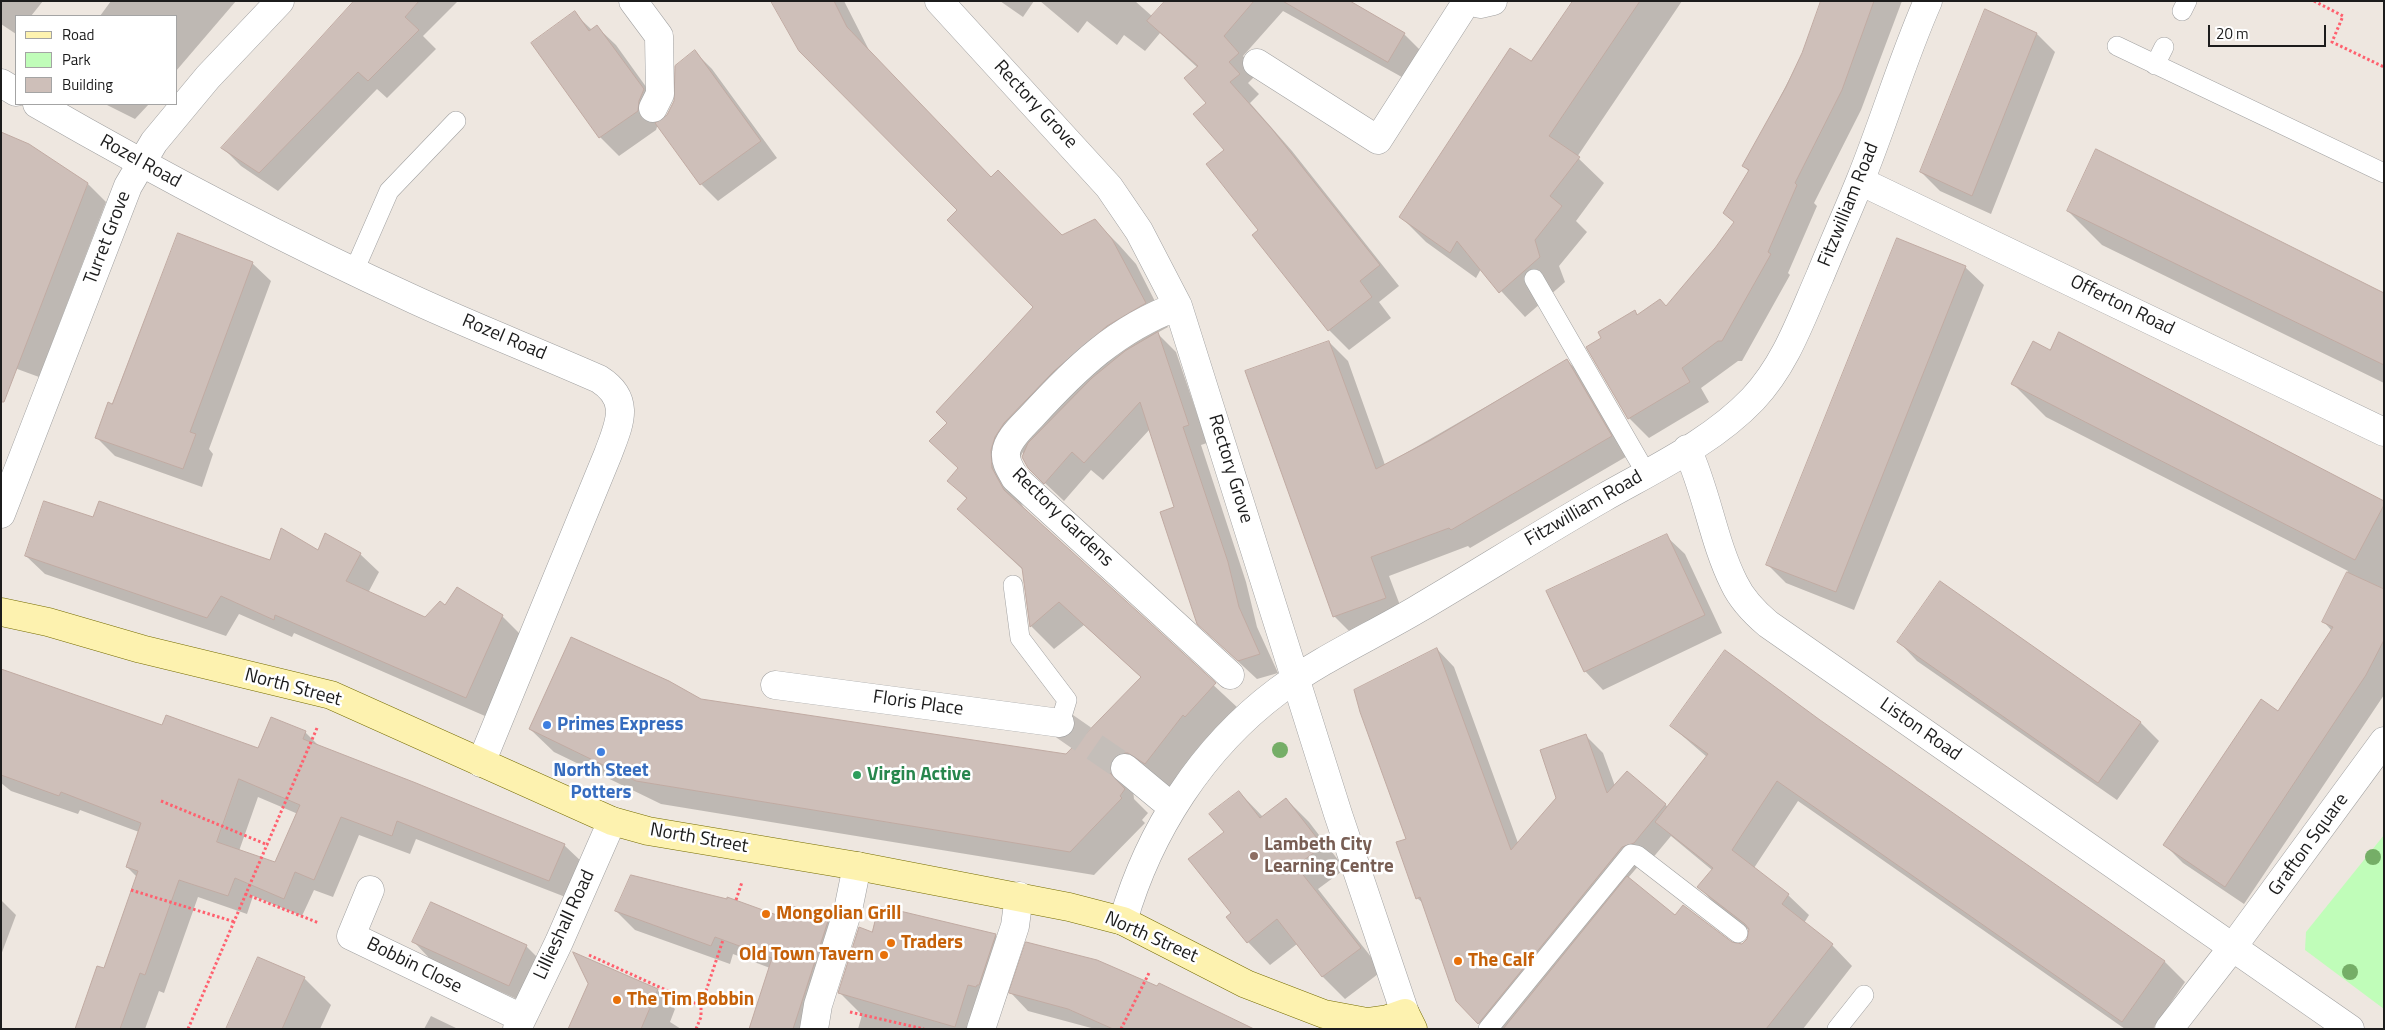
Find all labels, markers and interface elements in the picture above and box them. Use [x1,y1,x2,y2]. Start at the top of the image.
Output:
legend [15,15,178,105]
scale bar [2210,15,2328,47]
text: 20 m [2216,22,2249,45]
text: Road [62,23,94,46]
text: Park [62,48,91,71]
street label: Rectory Grove [988,56,1082,154]
text: Building [62,73,113,96]
street label: Rozel Road [95,130,185,194]
street label: Fitzwilliam Road [1814,140,1884,270]
street label: Turret Grove [80,188,136,288]
street label: Offerton Road [2066,271,2178,341]
street label: Rozel Road [458,310,550,366]
street label: Rectory Grove [1203,412,1257,526]
street label: Rectory Gardens [1007,464,1117,572]
street label: Fitzwilliam Road [1521,466,1647,552]
street label: North Street [242,664,344,712]
street label: Floris Place [871,686,965,722]
street label: Liston Road [1875,694,1965,766]
place label: Primes Express [557,714,684,736]
marker: Primes Express [541,719,553,731]
marker: North Steet Potters [595,746,607,758]
place label: North Steet Potters [553,760,649,804]
place label: Virgin Active [867,764,971,786]
marker: Virgin Active [851,769,863,781]
street label: Grafton Square [2264,789,2354,901]
street label: North Street [648,819,750,859]
place label: Lambeth City Learning Centre [1264,834,1394,878]
marker: Lambeth City Learning Centre [1248,850,1260,862]
street label: Lillieshall Road [530,867,600,983]
place label: Mongolian Grill [776,903,901,925]
street label: North Street [1101,907,1201,969]
marker: Mongolian Grill [760,908,772,920]
place label: Traders [901,932,963,954]
street label: Bobbin Close [363,933,465,999]
marker: Traders [885,937,897,949]
place label: Old Town Tavern [739,944,874,966]
marker: Old Town Tavern [878,949,890,961]
place label: The Calf [1468,950,1534,972]
marker: The Calf [1452,955,1464,967]
place label: The Tim Bobbin [627,989,754,1011]
marker: The Tim Bobbin [611,994,623,1006]

